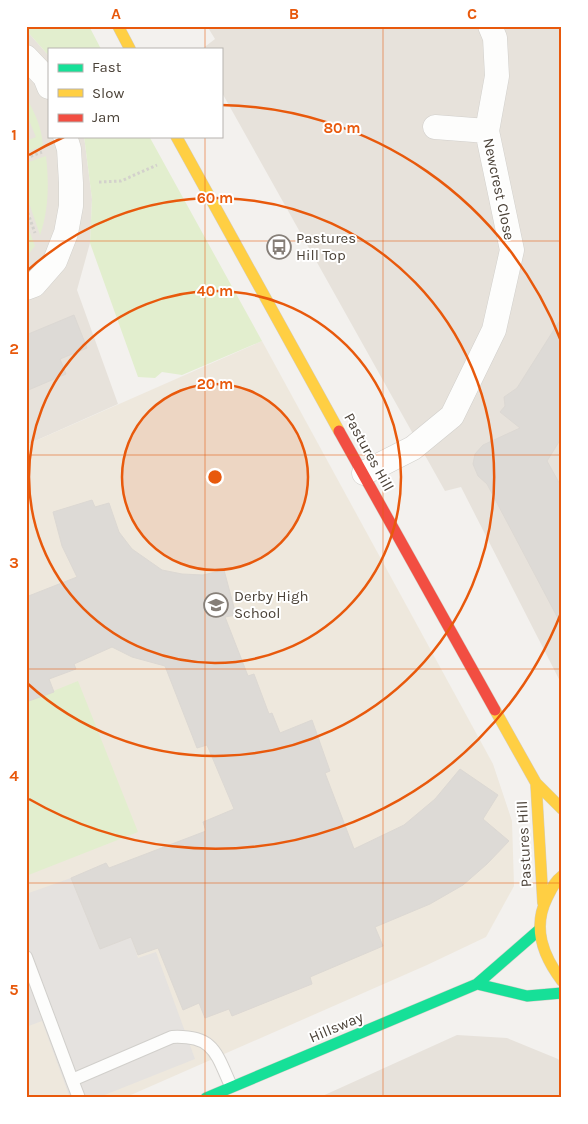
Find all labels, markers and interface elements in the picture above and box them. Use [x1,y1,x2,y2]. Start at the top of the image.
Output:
text: A [111,4,121,23]
text: B [289,4,299,23]
text: C [467,4,477,23]
legend [48,48,222,138]
text: Fast [92,58,122,76]
text: Slow [92,84,124,102]
text: Jam [92,108,120,126]
text: 80 m [323,119,361,137]
text: 1 [11,125,17,144]
street label: Newcrest Close [479,136,519,242]
text: 60 m [197,189,233,207]
place label: Pastures Hill Top [296,229,356,264]
bus stop icon: Pastures Hill Top [266,234,292,260]
text: 40 m [197,282,233,300]
text: 2 [9,339,19,358]
text: 20 m [197,375,233,393]
street label: Pastures Hill [340,410,398,494]
centre of rings [206,468,224,486]
text: 3 [9,553,19,572]
place label: Derby High School [234,587,308,622]
school or university icon: Derby High School [203,592,229,618]
text: 4 [9,766,19,785]
street label: Pastures Hill [513,800,535,888]
text: 5 [9,980,19,999]
street label: Hillsway [306,1008,366,1046]

